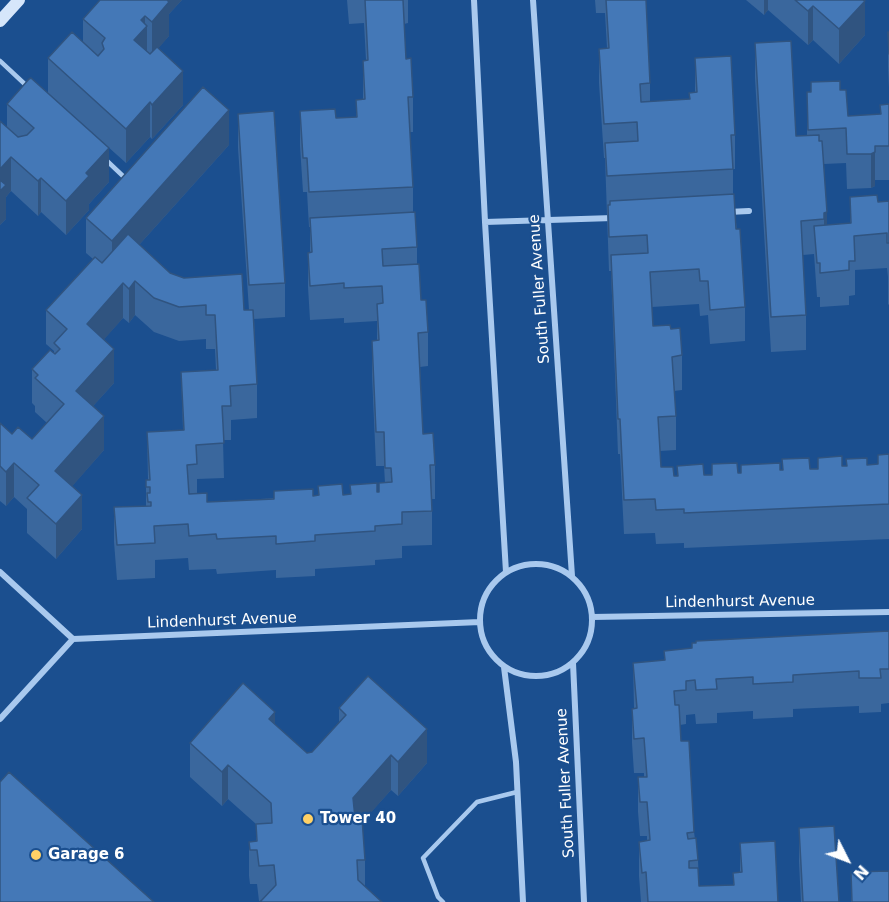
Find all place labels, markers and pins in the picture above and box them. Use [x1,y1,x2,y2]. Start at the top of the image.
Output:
place label: Tower 40 [320,810,396,828]
marker: Tower 40 [301,812,315,826]
place label: Garage 6 [48,846,125,864]
marker: Garage 6 [29,848,43,862]

